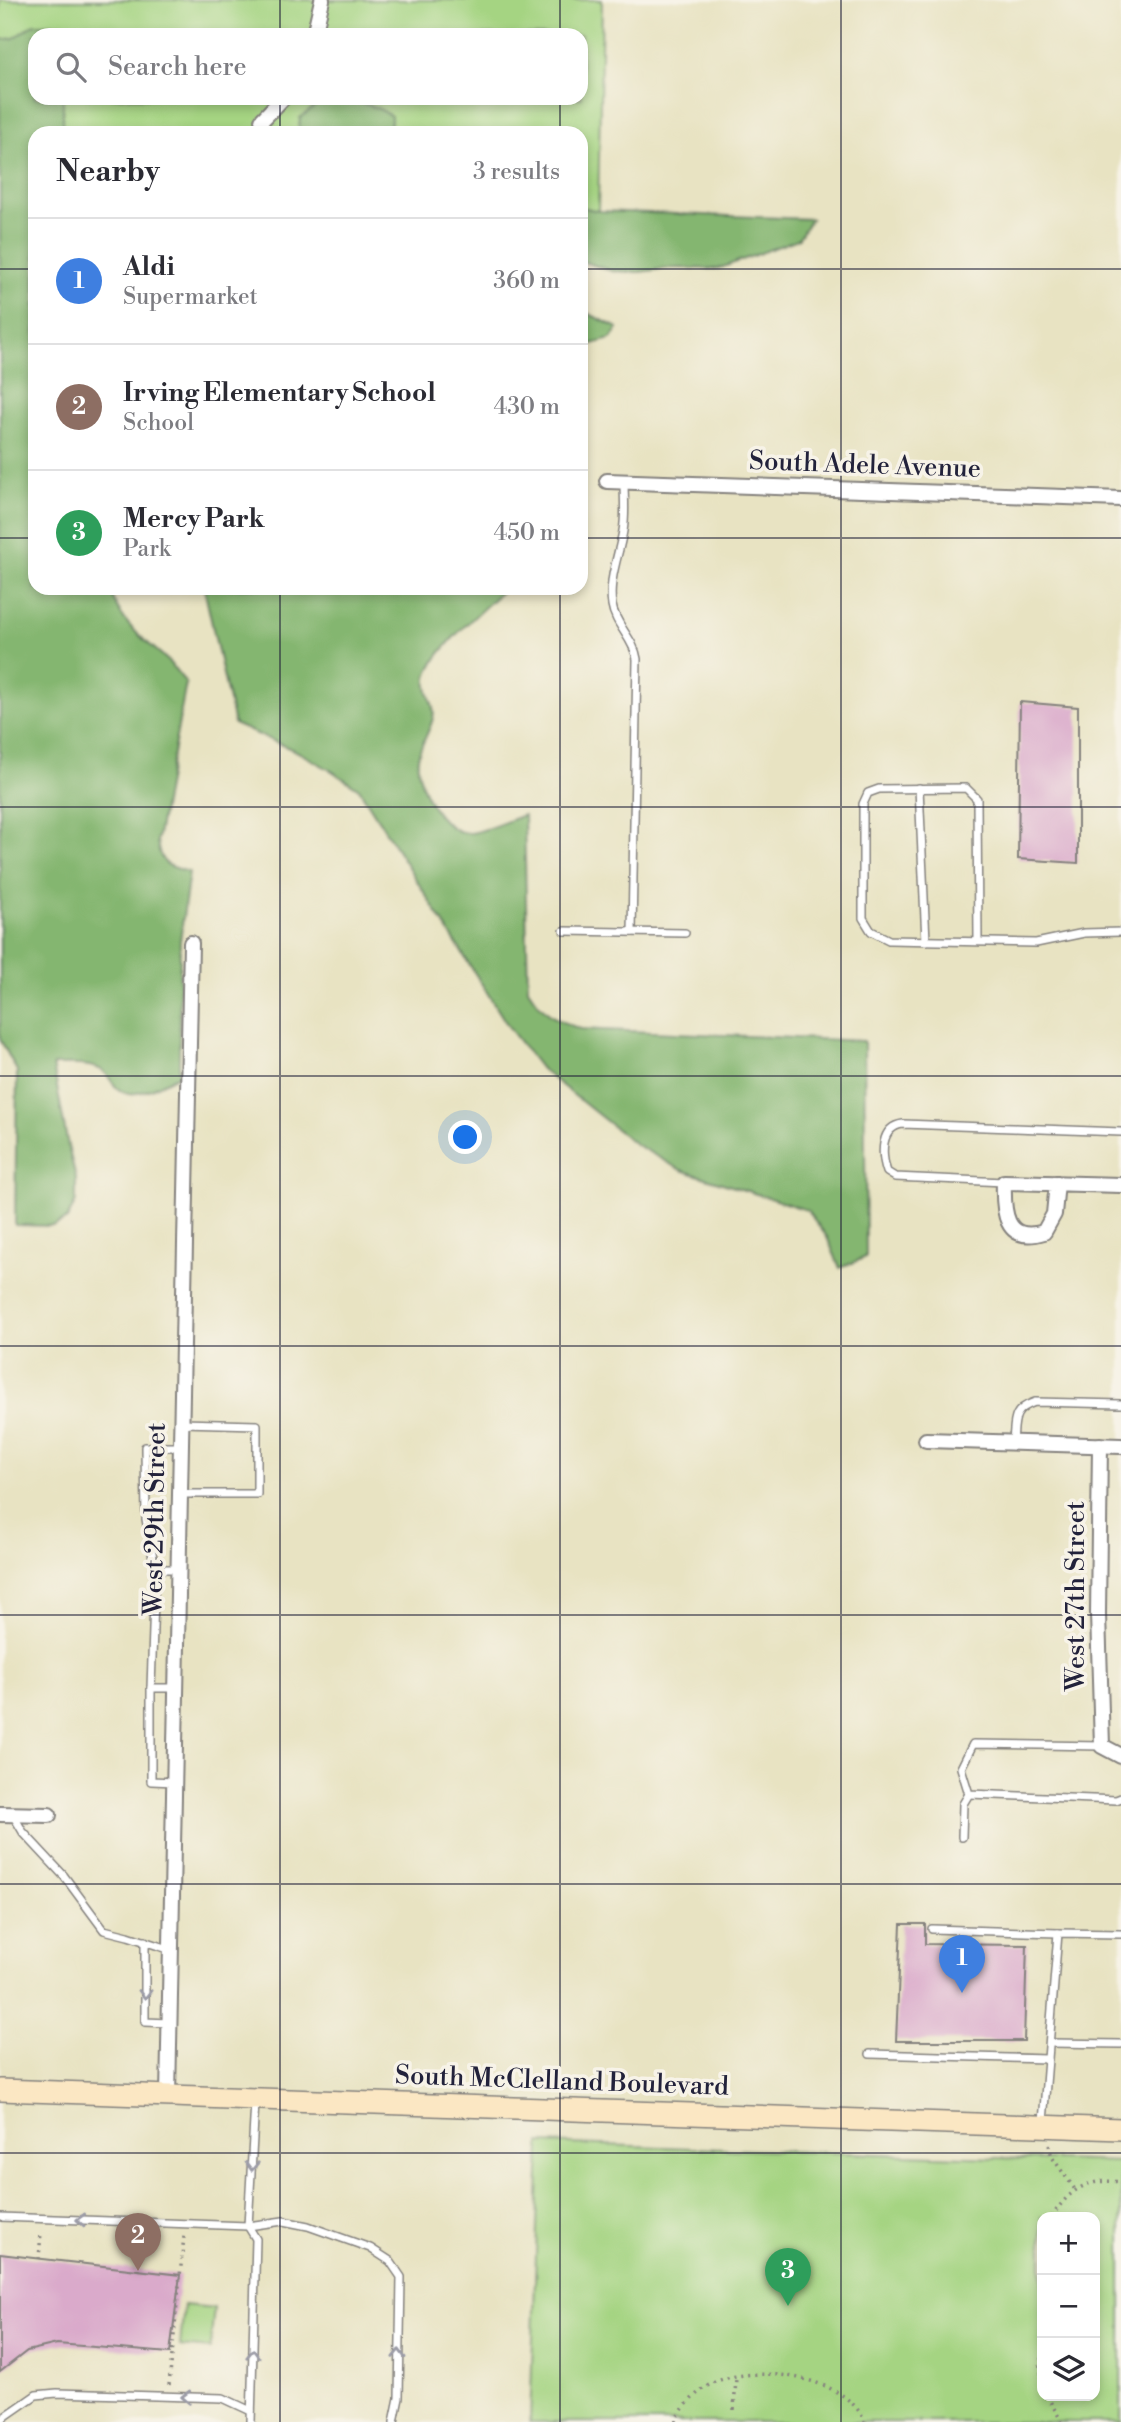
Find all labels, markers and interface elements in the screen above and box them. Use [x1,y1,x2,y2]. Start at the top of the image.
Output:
search box [28,28,588,105]
icon: search [52,48,90,86]
text: Search here [108,51,247,83]
text: Nearby [56,153,160,191]
text: 3 results [473,158,560,186]
text: Aldi [123,251,175,283]
text: 1 [73,267,85,295]
text: 360 m [493,267,560,295]
text: Supermarket [123,283,258,311]
text: Irving Elementary School [123,377,436,409]
text: 2 [72,393,86,421]
text: 430 m [493,393,560,421]
text: School [123,409,194,437]
street label: South Adele Avenue [749,445,981,485]
text: Mercy Park [123,503,265,535]
text: 3 [72,519,86,547]
text: 450 m [494,519,560,547]
text: Park [123,535,171,563]
your location [448,1120,482,1154]
street label: West 29th Street [137,1422,173,1617]
street label: West 27th Street [1060,1501,1092,1692]
pin: 1 [939,1935,985,1993]
one-way arrow [137,1990,153,2000]
street label: South McClelland Boulevard [395,2059,730,2103]
one-way arrow [245,2161,260,2172]
one-way arrow [75,2212,86,2227]
map controls [1037,2212,1100,2401]
button: + [1037,2212,1100,2275]
pin: 2 [115,2213,161,2271]
pin: 3 [765,2248,811,2306]
button: − [1037,2275,1100,2338]
button: layers [1037,2338,1100,2401]
one-way arrow [245,2348,260,2359]
one-way arrow [392,2348,407,2359]
one-way arrow [180,2389,191,2404]

